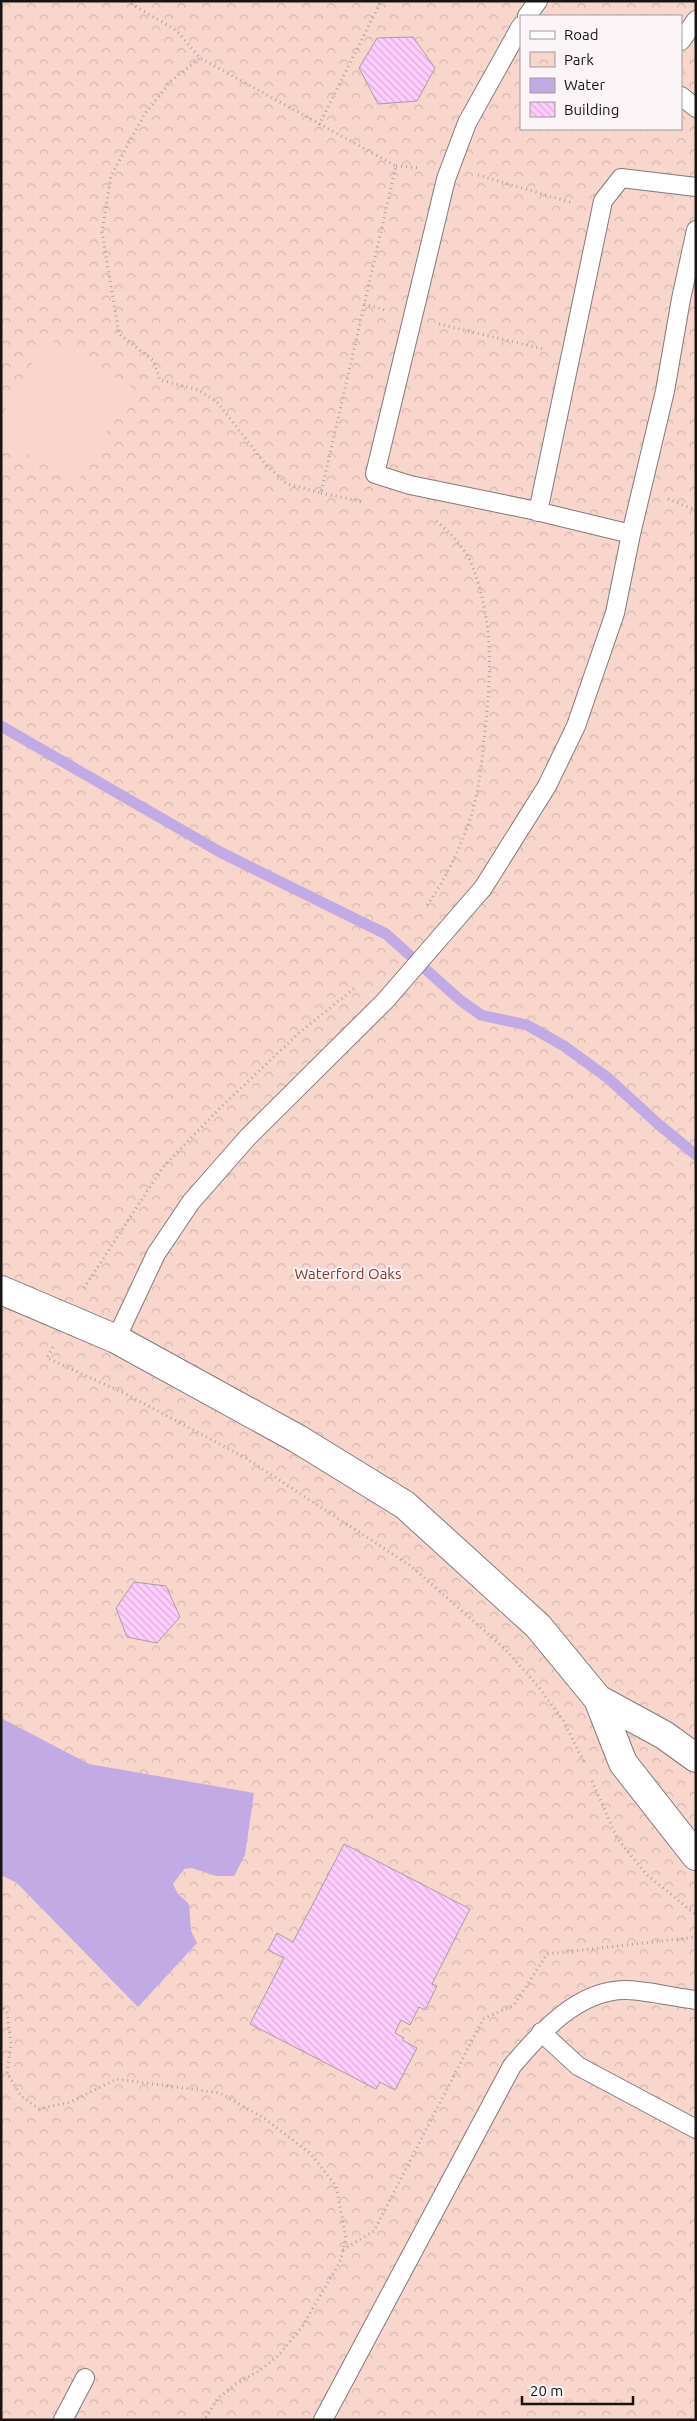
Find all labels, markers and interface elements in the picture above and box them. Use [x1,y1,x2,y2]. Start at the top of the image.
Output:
legend [520,15,682,130]
text: Road [564,26,599,43]
text: Park [564,51,594,68]
text: Water [564,76,605,93]
text: Building [564,101,619,118]
park label: Waterford Oaks [295,1265,401,1282]
scale bar [522,2374,633,2406]
text: 20 m [530,2382,563,2399]

